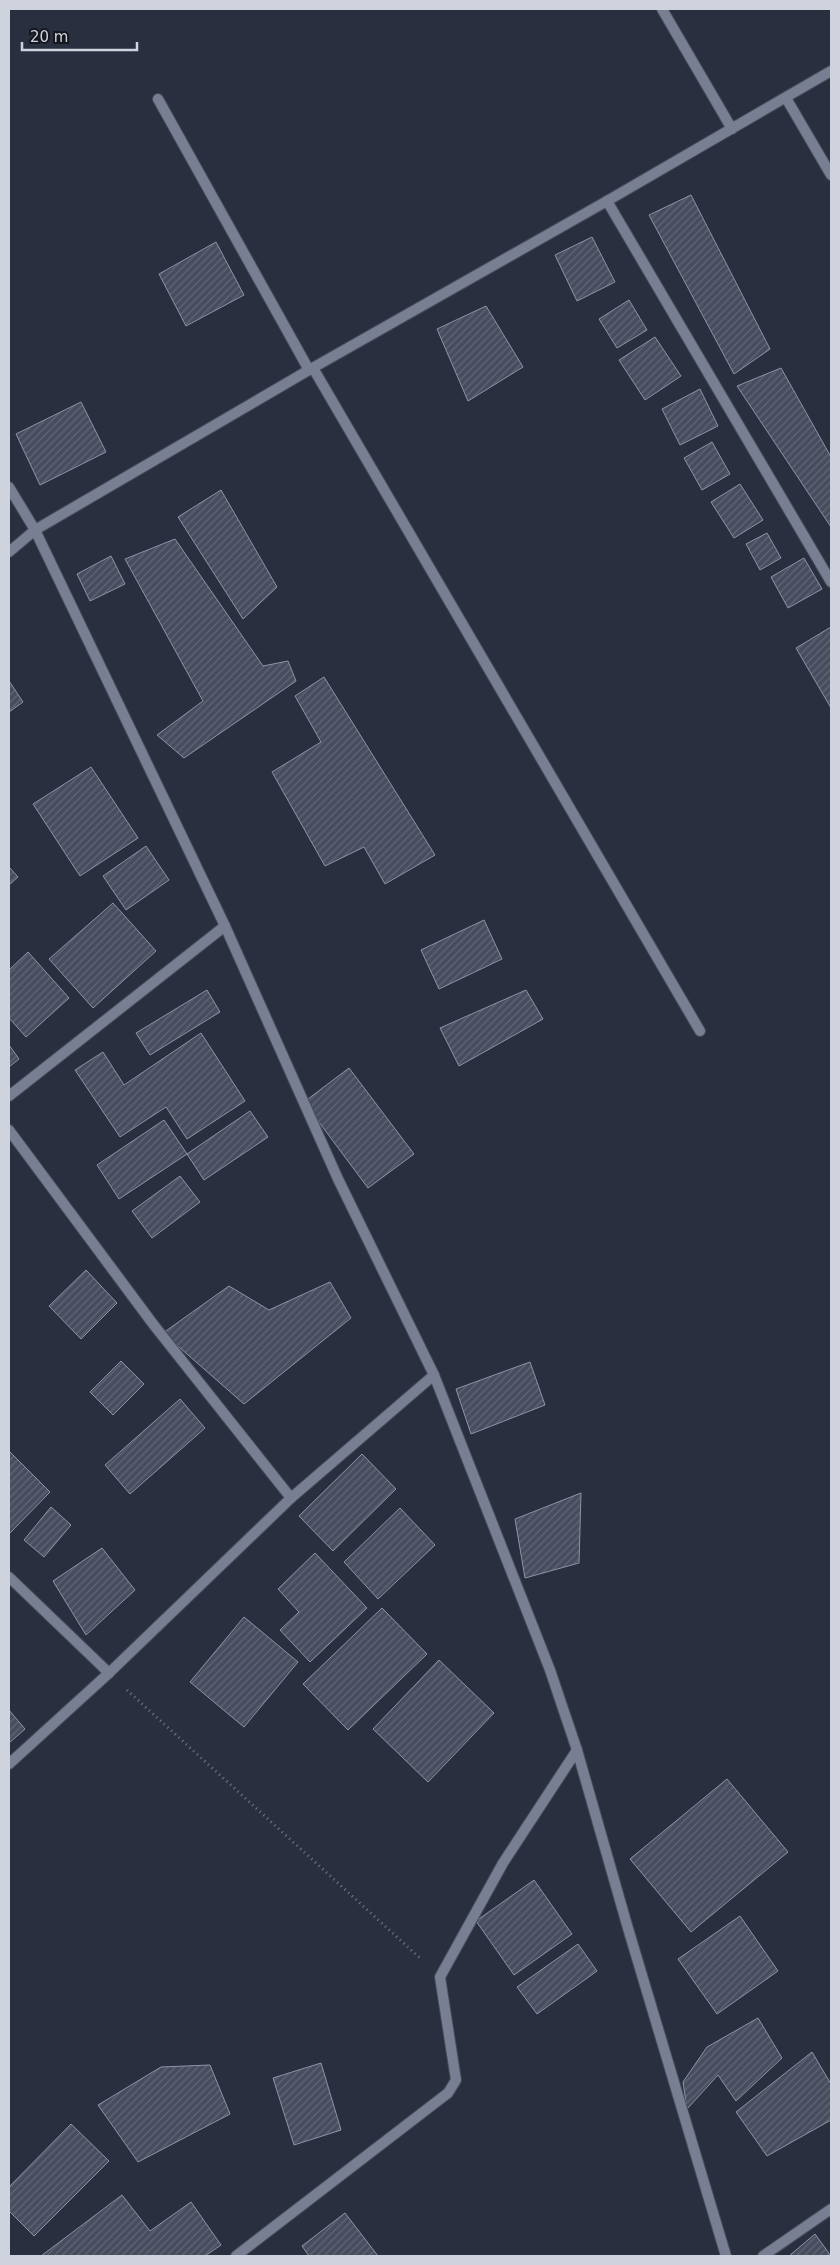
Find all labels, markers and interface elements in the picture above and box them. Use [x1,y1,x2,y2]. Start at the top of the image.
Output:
scale bar [22,20,138,52]
text: 20 m [30,28,68,46]

